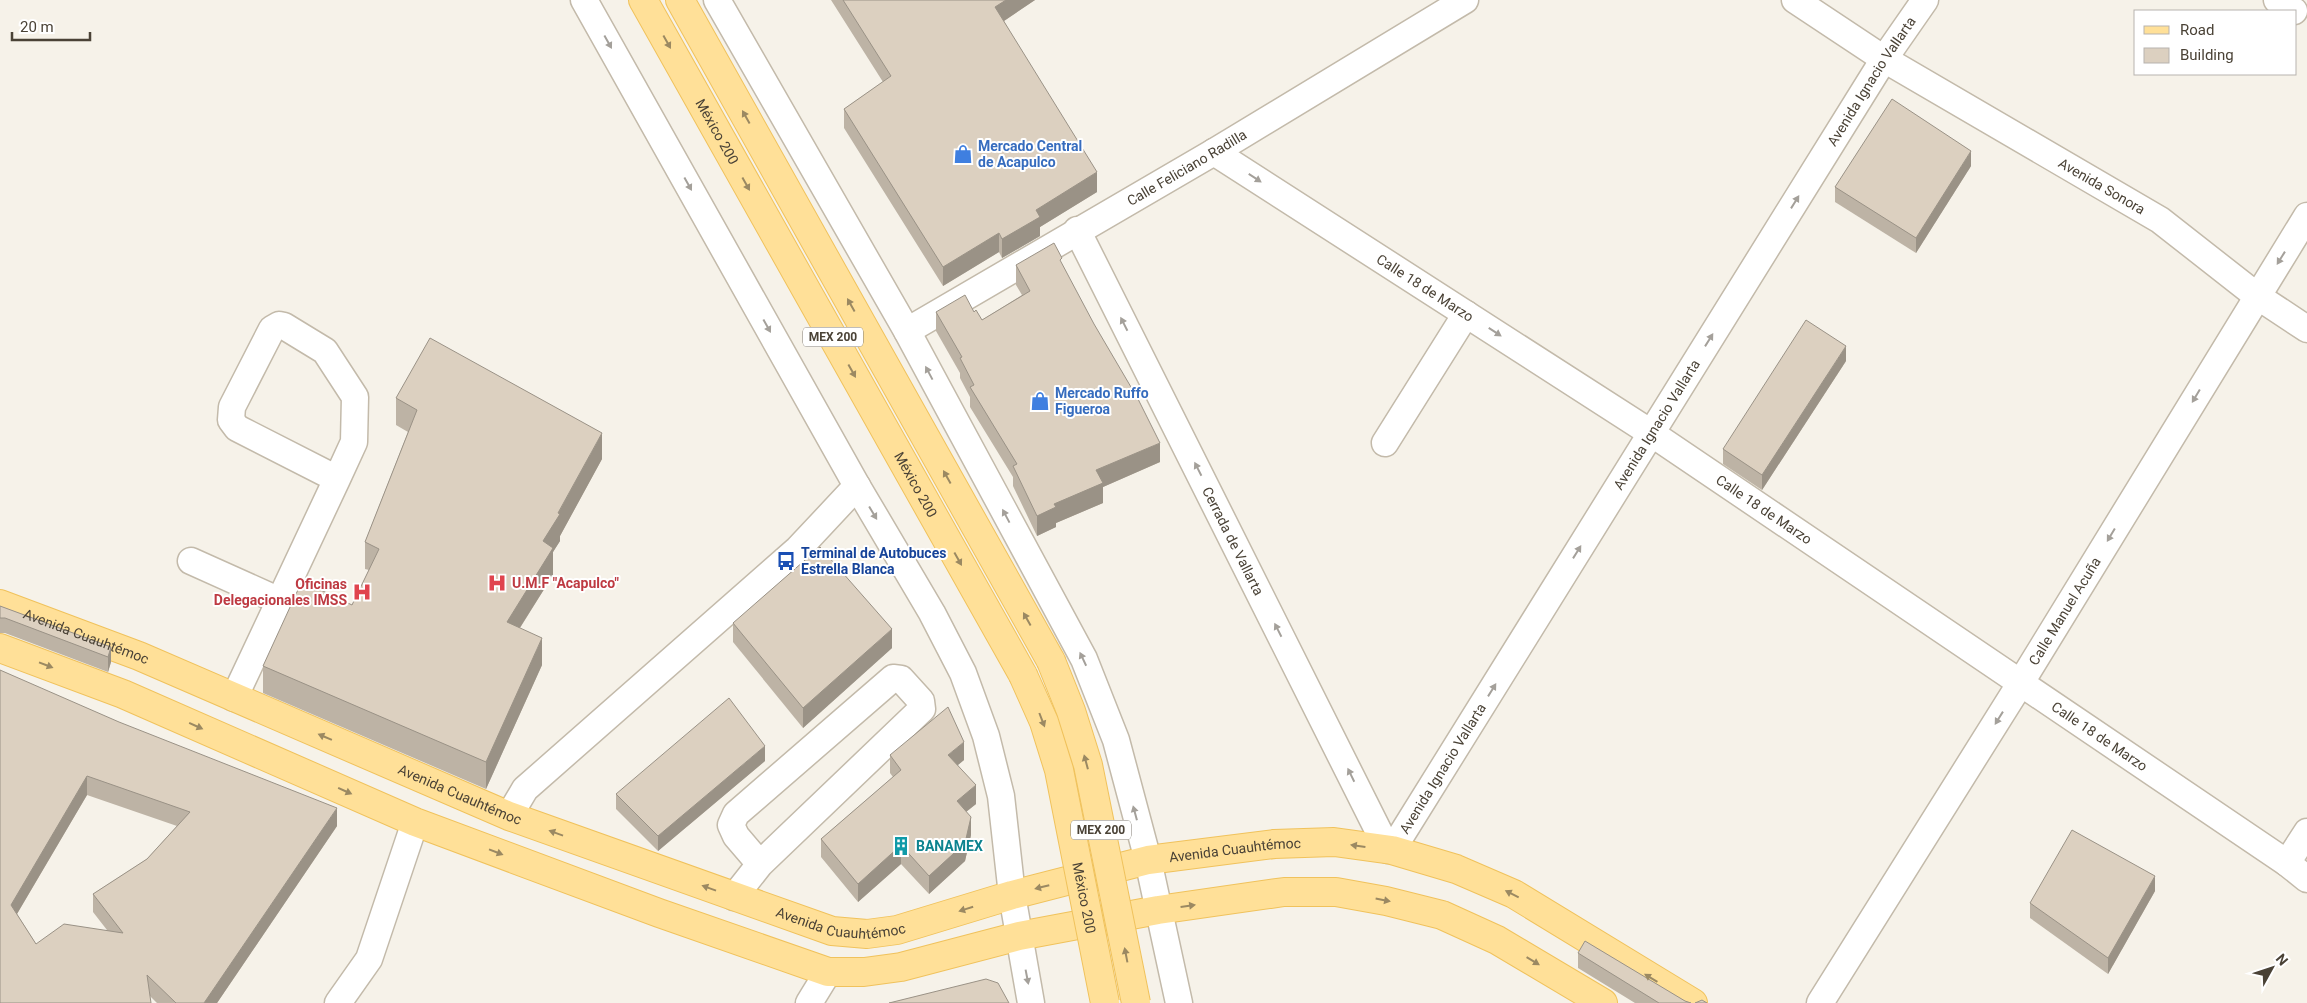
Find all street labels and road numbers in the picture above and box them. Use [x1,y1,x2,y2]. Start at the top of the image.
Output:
street label: Avenida Ignacio Vallarta [1824,14,1919,149]
street label: México 200 [692,96,742,167]
street label: Calle Feliciano Radilla [1124,126,1249,209]
street label: Avenida Sonora [2056,155,2148,217]
street label: Calle 18 de Marzo [1374,251,1477,325]
road number: MEX 200 [803,328,863,347]
street label: Avenida Ignacio Vallarta [1610,357,1703,493]
street label: México 200 [891,449,941,520]
street label: Calle 18 de Marzo [1713,471,1815,547]
street label: Cerrada de Vallarta [1199,484,1267,598]
street label: Calle Manuel Acuña [2026,554,2104,668]
street label: Avenida Cuauhtémoc [21,606,151,667]
street label: Calle 18 de Marzo [2049,698,2150,774]
street label: Avenida Ignacio Vallarta [1396,700,1489,837]
street label: Avenida Cuauhtémoc [396,761,524,828]
road number: MEX 200 [1071,820,1131,840]
street label: Avenida Cuauhtémoc [1168,835,1301,865]
street label: México 200 [1069,861,1099,935]
street label: Avenida Cuauhtémoc [774,904,907,942]

